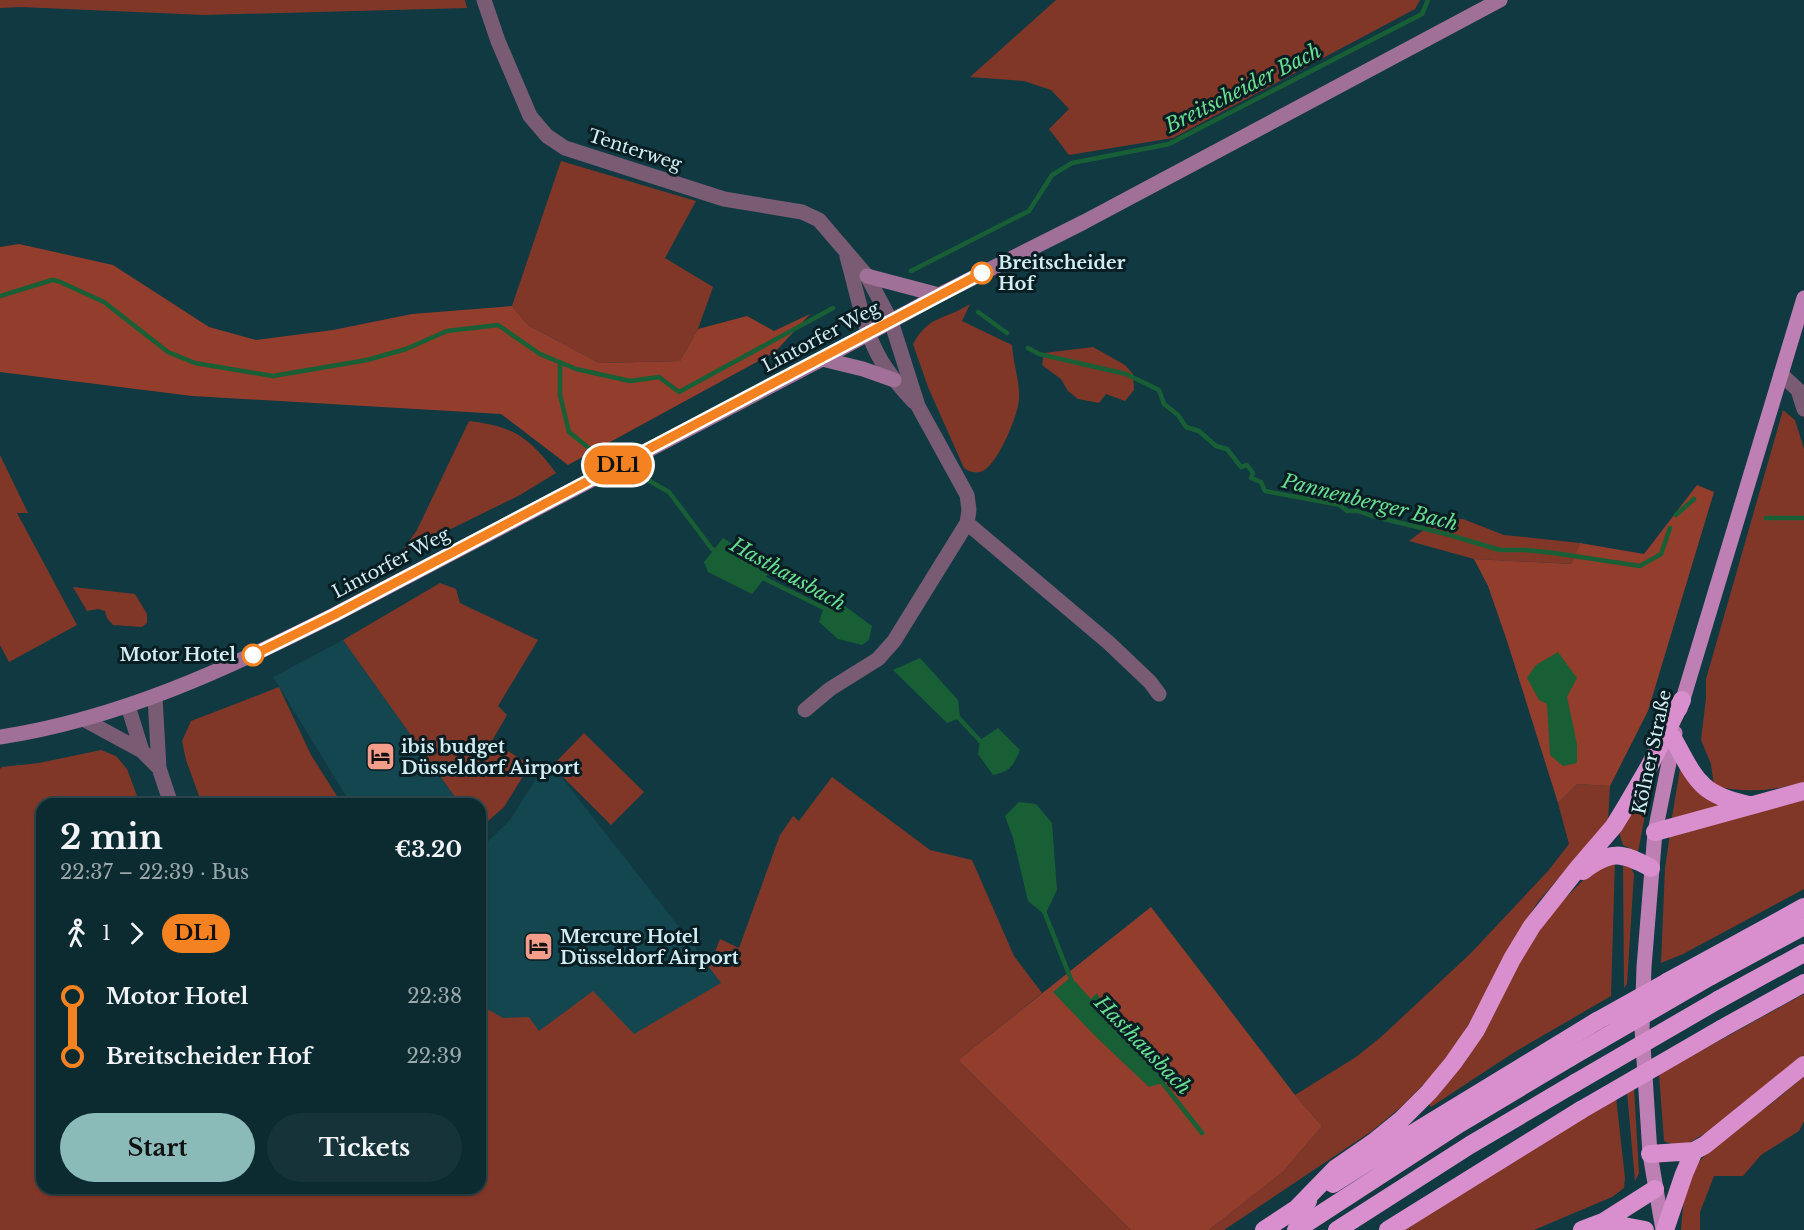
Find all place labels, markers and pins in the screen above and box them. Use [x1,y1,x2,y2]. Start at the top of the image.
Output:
place label: Breitscheider Hof [998,252,1126,295]
marker: Breitscheider Hof [971,262,993,284]
place label: Motor Hotel [119,644,237,666]
marker: Motor Hotel [242,644,264,666]
place label: ibis budget Düsseldorf Airport [401,736,580,779]
hotel icon: ibis budget Düsseldorf Airport [364,741,396,773]
place label: Mercure Hotel Düsseldorf Airport [560,926,739,969]
hotel icon: Mercure Hotel Düsseldorf Airport [523,931,555,963]

